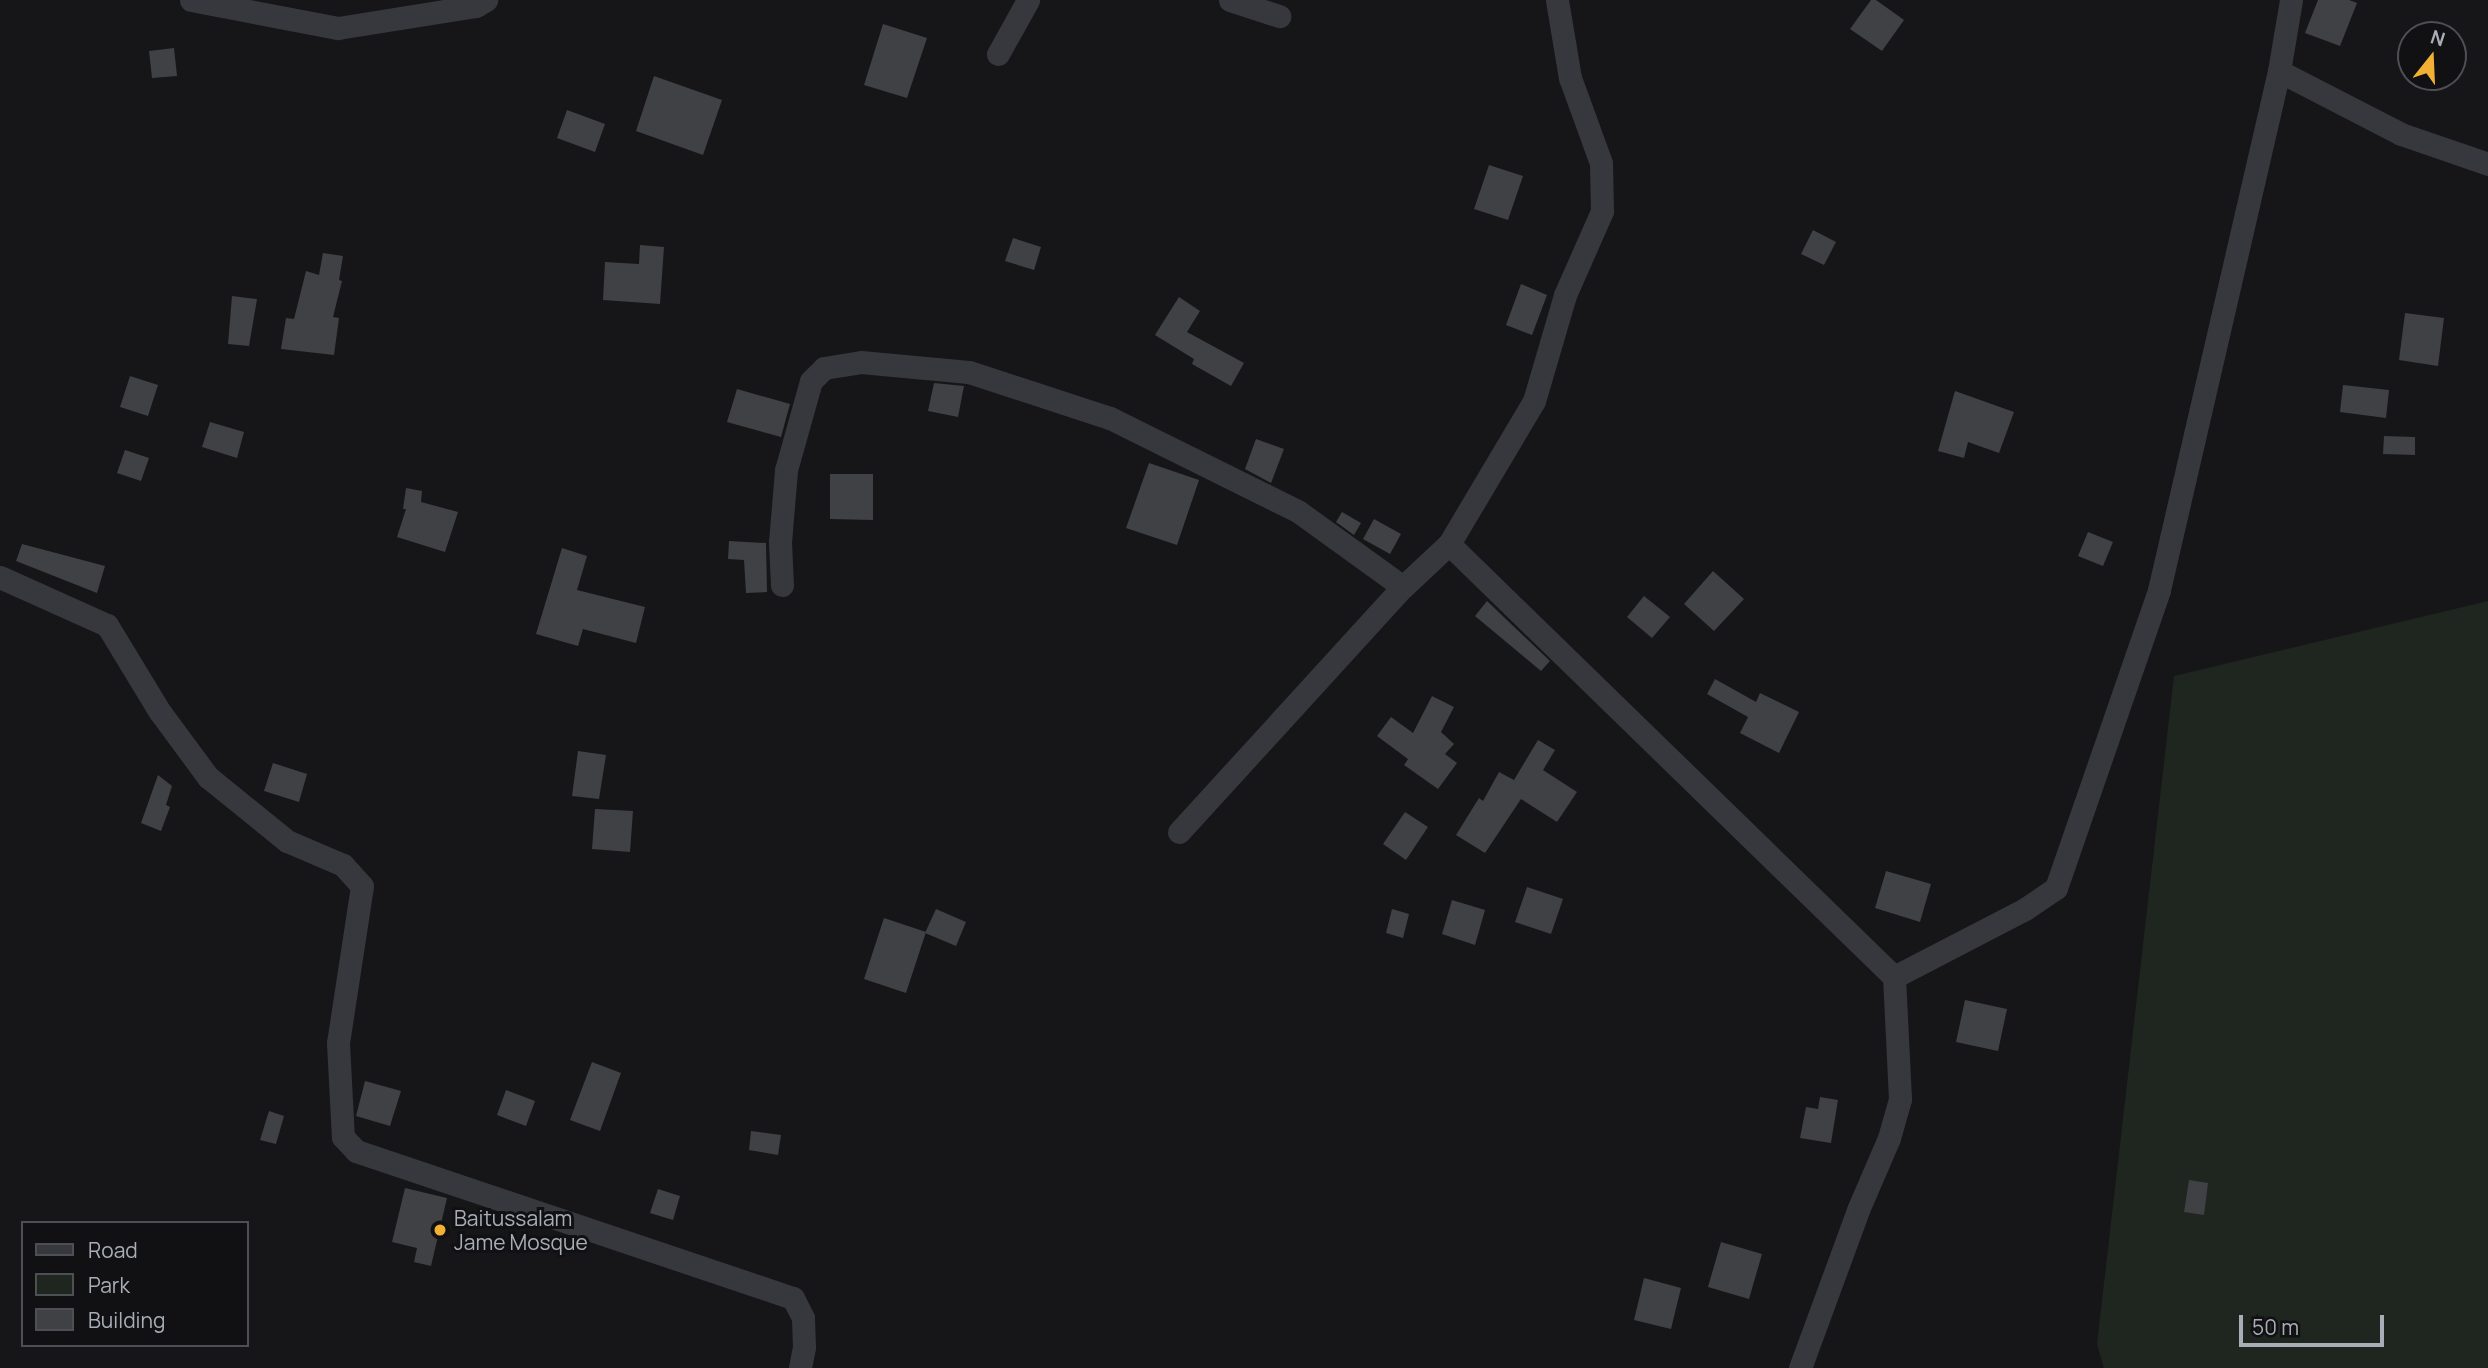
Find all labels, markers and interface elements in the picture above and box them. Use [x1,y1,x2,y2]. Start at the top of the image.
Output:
north arrow [2397,21,2467,91]
text: N [2427,23,2448,52]
place label: Baitussalam Jame Mosque [454,1205,588,1255]
legend [21,1221,248,1347]
marker: Baitussalam Jame Mosque [432,1222,448,1238]
text: Road [88,1236,138,1264]
text: Park [88,1271,130,1299]
scale bar [2243,1302,2388,1346]
text: Building [88,1306,165,1334]
text: 50 m [2252,1313,2299,1341]

